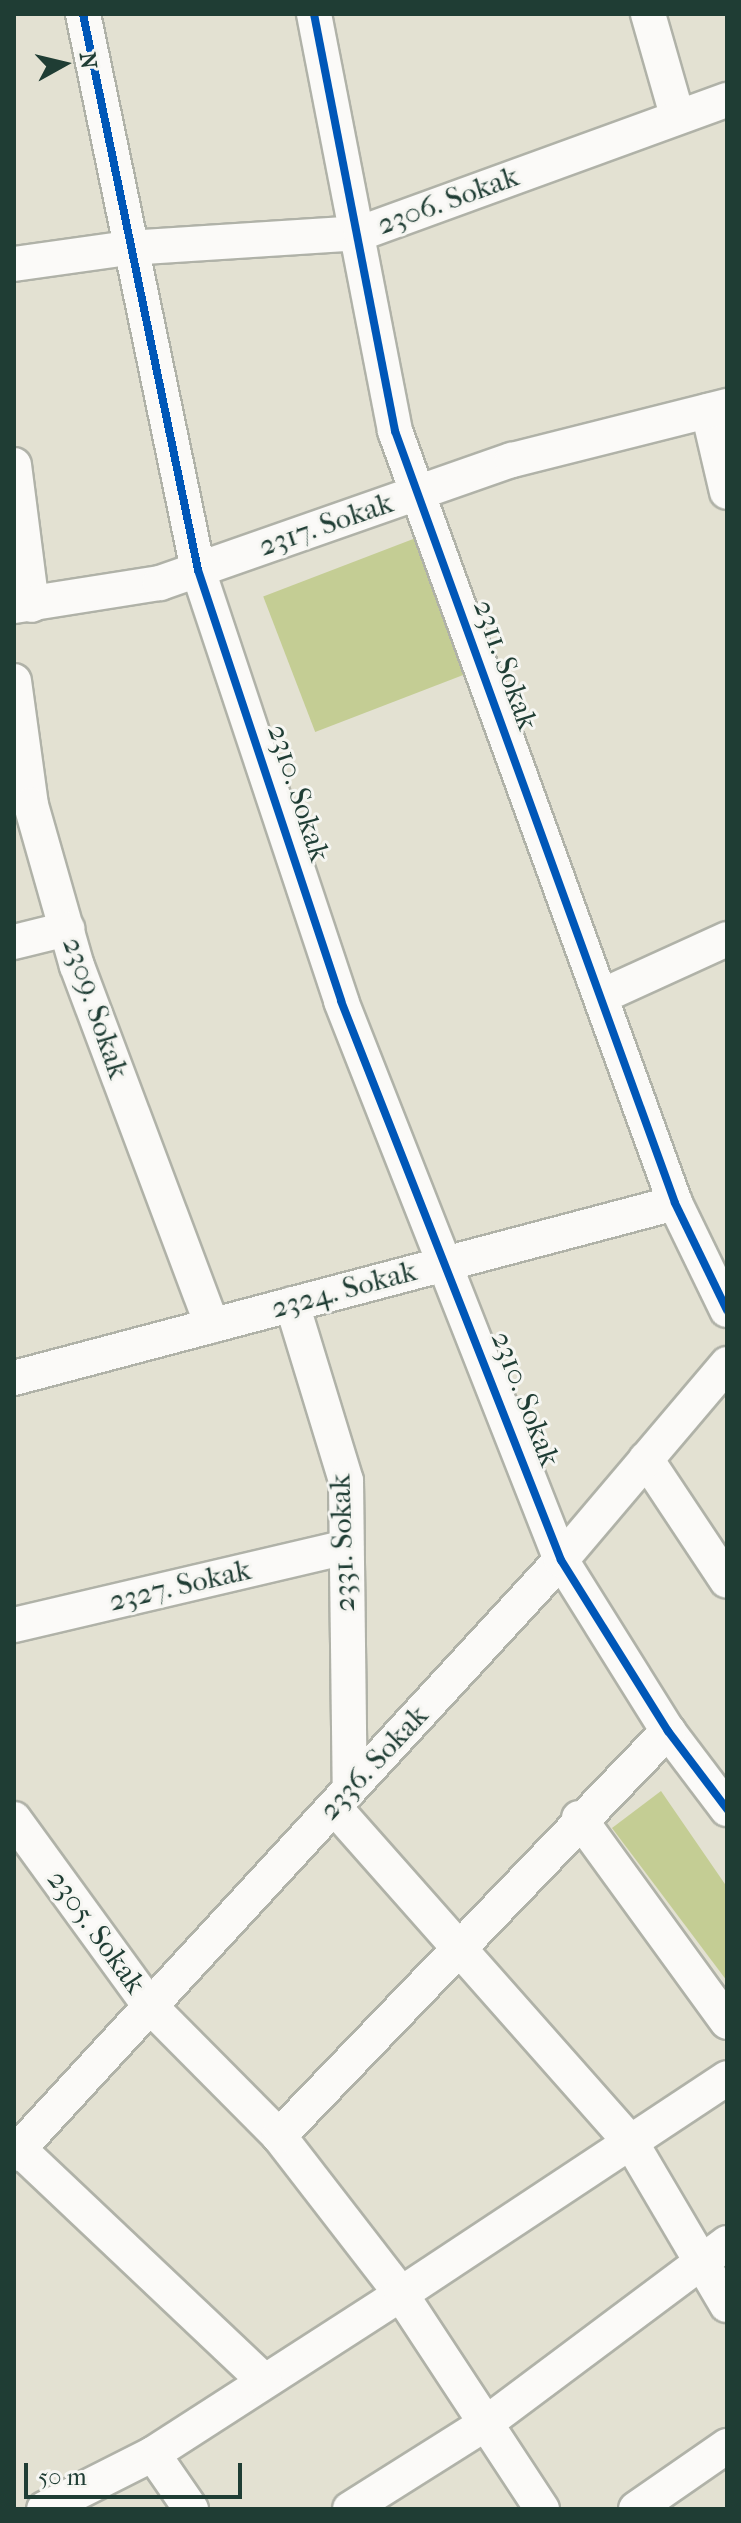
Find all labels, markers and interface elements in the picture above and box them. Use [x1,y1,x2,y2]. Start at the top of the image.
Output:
north arrow [24,24,104,104]
text: N [74,51,102,71]
street label: 2306. Sokak [372,159,524,243]
street label: 2317. Sokak [254,485,398,565]
street label: 2311. Sokak [465,595,545,735]
street label: 2310. Sokak [259,720,337,866]
street label: 2309. Sokak [54,932,136,1084]
street label: 2324. Sokak [267,1253,421,1327]
street label: 2310. Sokak [483,1326,567,1472]
street label: 2331. Sokak [323,1473,363,1613]
street label: 2327. Sokak [106,1552,254,1620]
street label: 2336. Sokak [312,1698,436,1828]
street label: 2305. Sokak [39,1863,153,2001]
scale bar [28,2447,246,2497]
text: 50 m [38,2463,87,2491]

